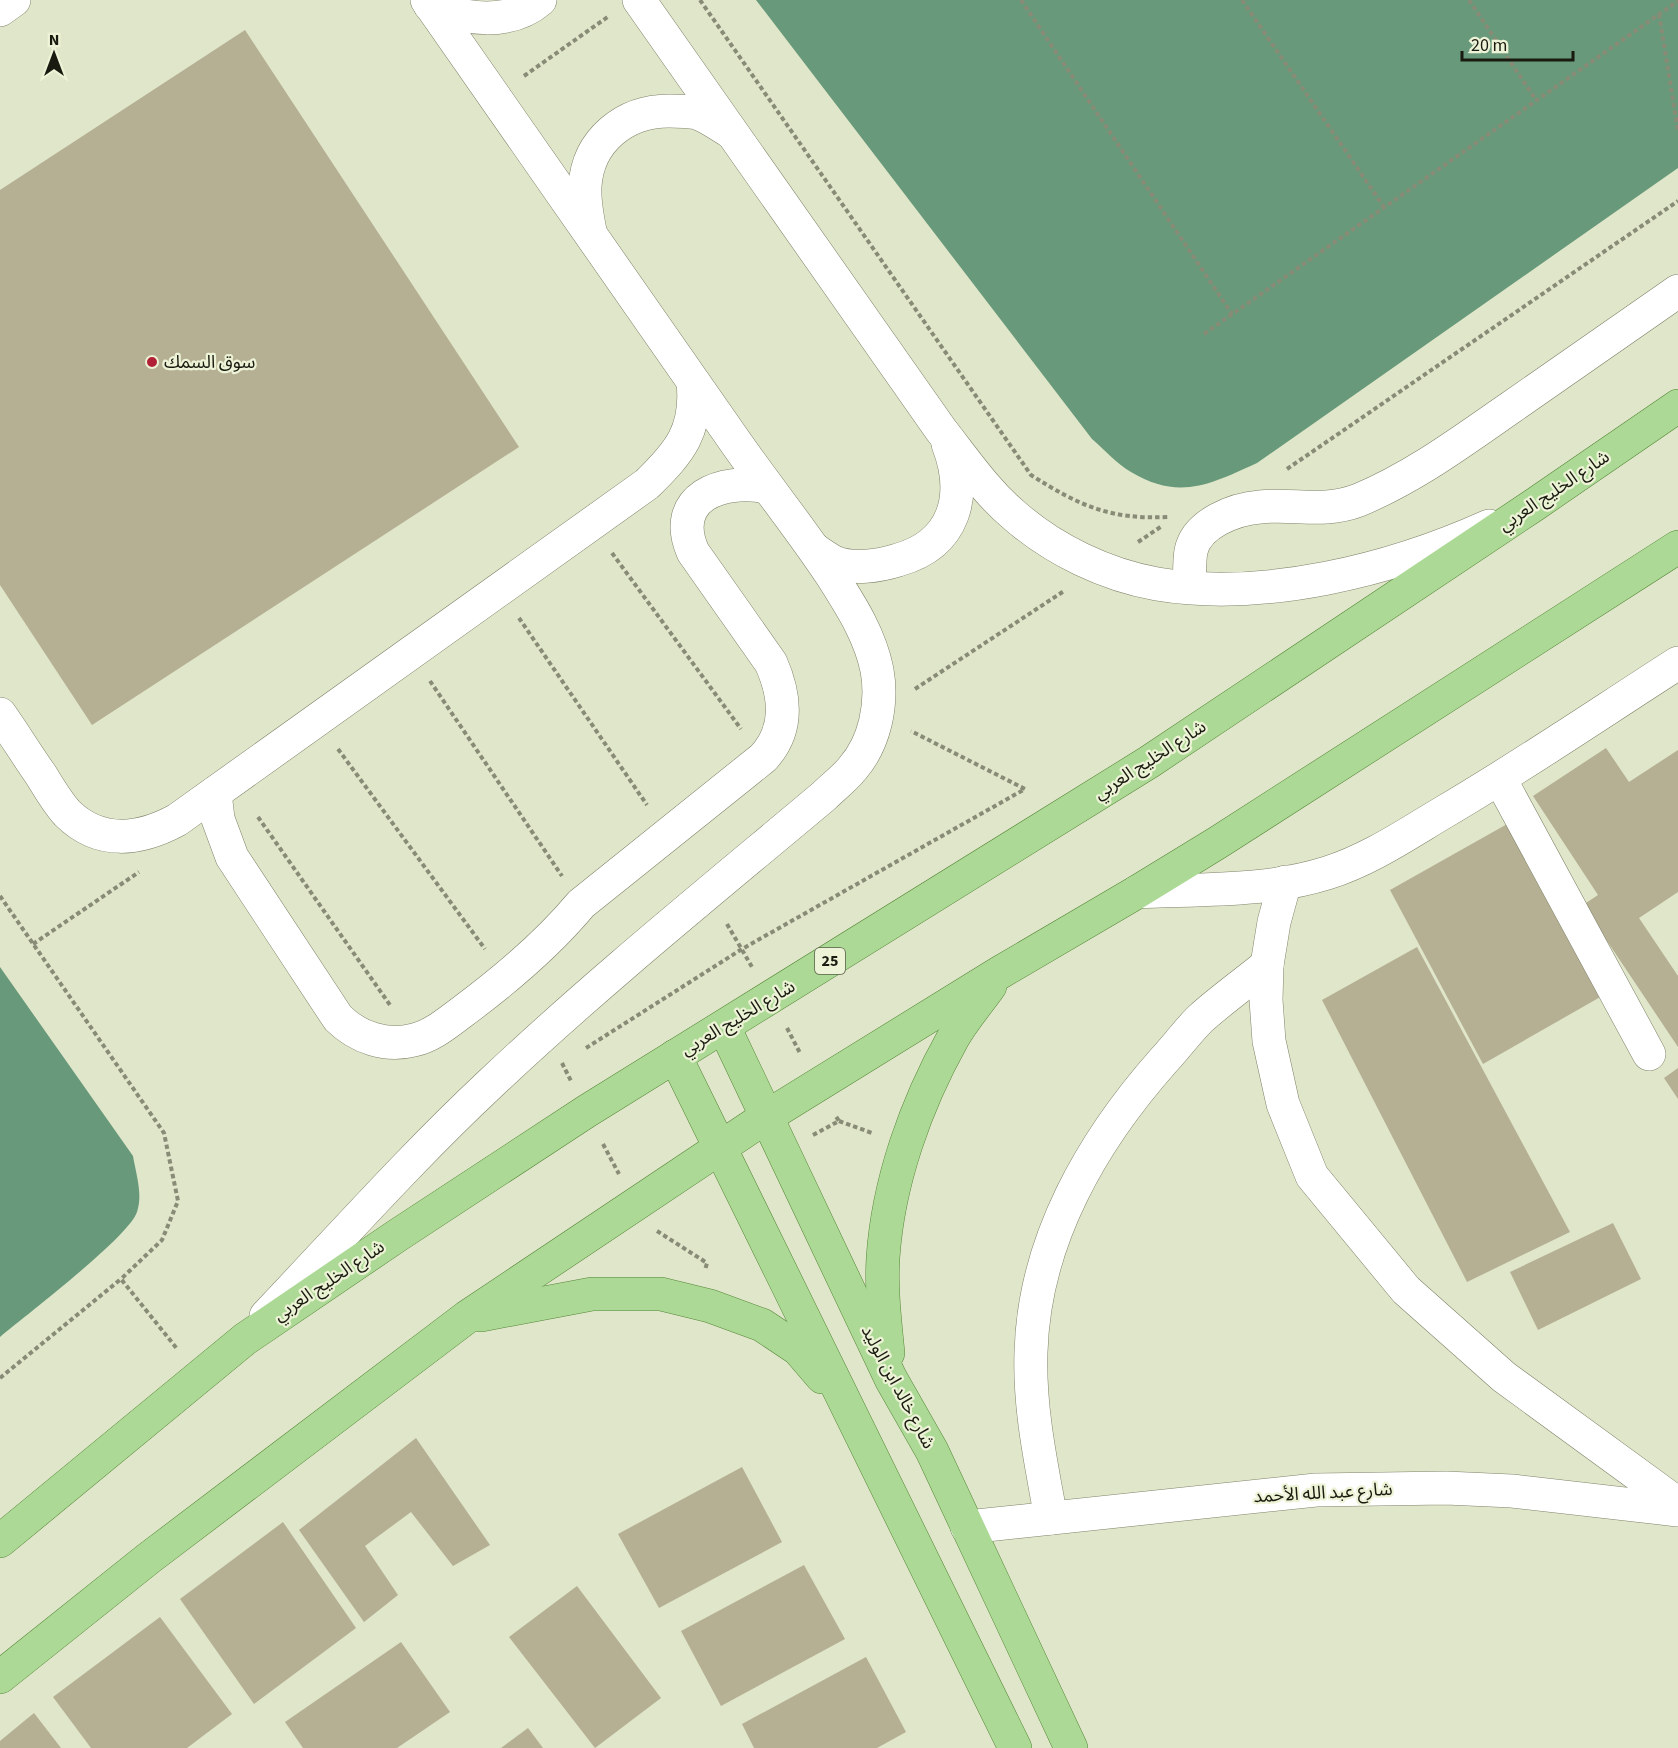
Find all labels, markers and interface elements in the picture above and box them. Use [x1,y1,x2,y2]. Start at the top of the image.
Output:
north arrow [24,24,84,84]
scale bar [1462,24,1573,62]
text: N [49,29,59,51]
text: 20 m [1471,33,1507,58]
place label: سوق السمك [164,350,255,375]
marker: سوق السمك [145,355,159,369]
street label: شارع الخليج العربي [1493,444,1615,538]
street label: شارع الخليج العربي [1089,714,1212,807]
road number: 25 [815,948,845,974]
street label: شارع الخليج العربي [676,974,800,1063]
street label: شارع الخليج العربي [268,1234,390,1328]
street label: شارع خالد ابن الوليد [854,1321,941,1454]
street label: شارع عبد الله الأحمد [1253,1477,1393,1510]

